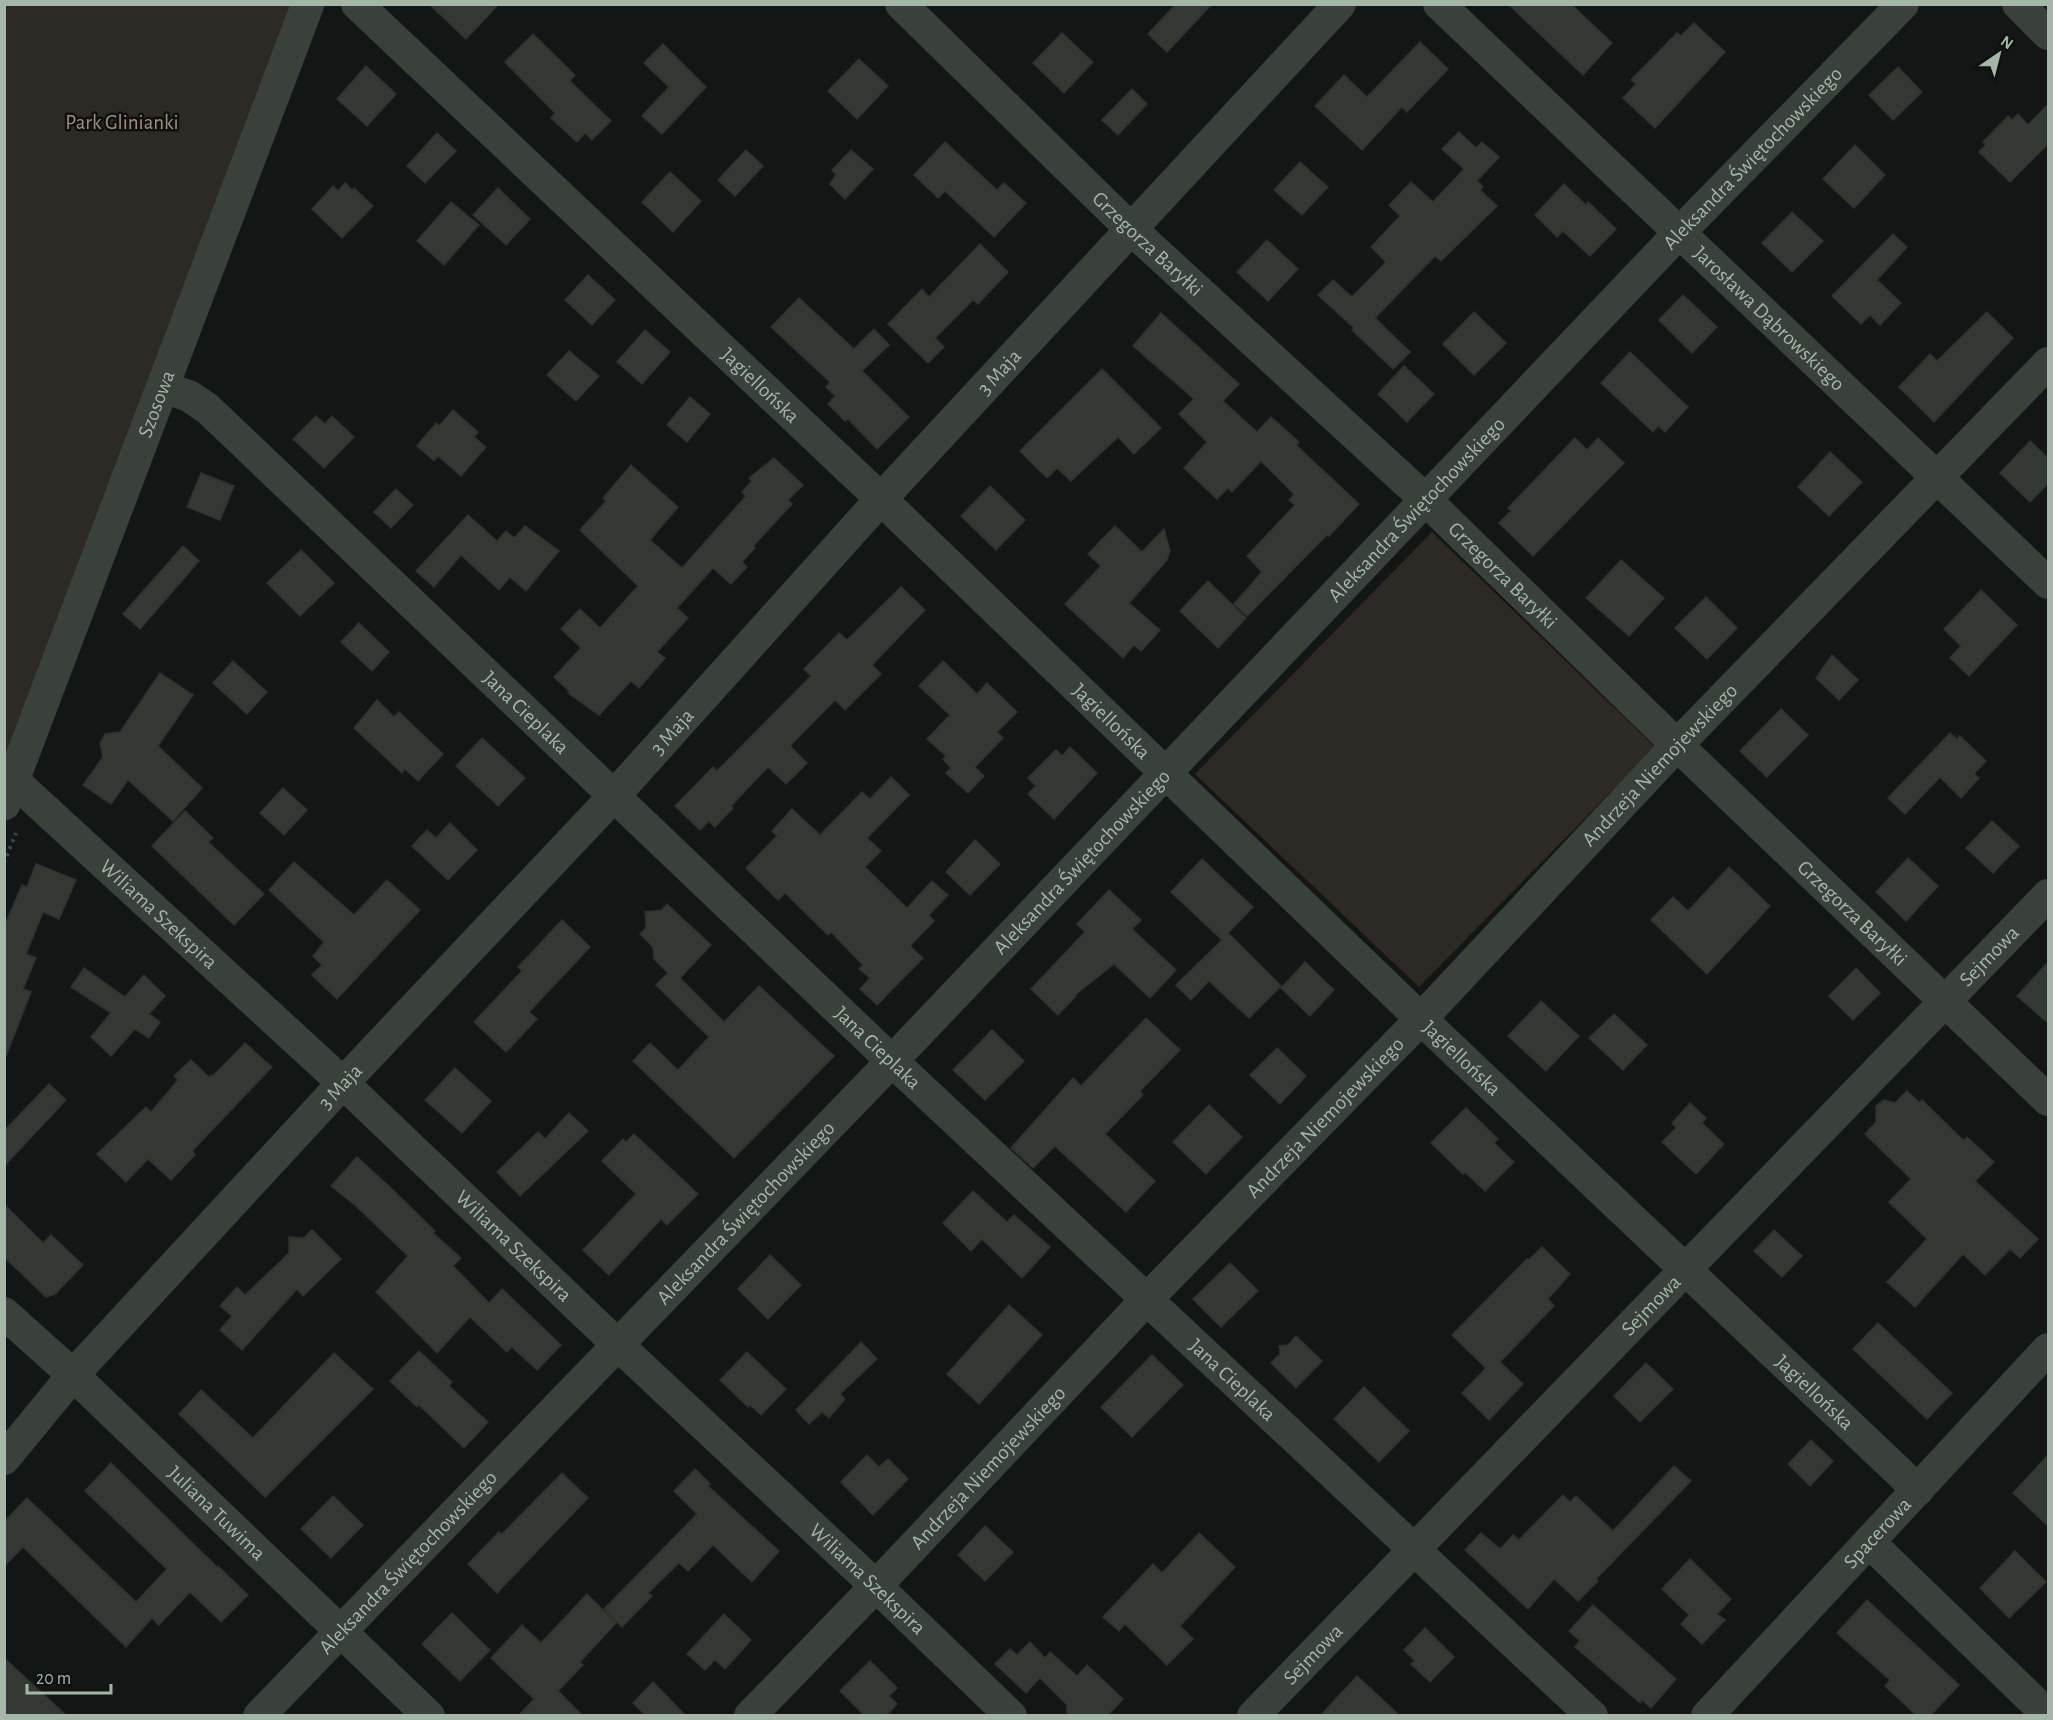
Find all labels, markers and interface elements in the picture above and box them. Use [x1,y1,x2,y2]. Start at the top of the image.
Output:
north arrow [1969,24,2029,84]
text: N [1998,33,2016,52]
street label: Aleksandra Świętochowskiego [1659,63,1846,254]
park label: Park Glinianki [65,112,179,133]
street label: Grzegorza Baryłki [1089,187,1207,300]
street label: Jarosława Dąbrowskiego [1690,242,1849,395]
street label: Jagiellońska [717,344,804,427]
street label: 3 Maja [973,345,1025,399]
street label: Szosowa [134,367,178,440]
street label: Aleksandra Świętochowskiego [1324,413,1509,606]
street label: Grzegorza Baryłki [1445,518,1561,633]
street label: Jana Cieplaka [479,667,573,758]
street label: Jagiellońska [1069,679,1155,763]
street label: Andrzeja Niemojewskiego [1578,679,1741,850]
street label: 3 Maja [646,704,698,758]
street label: Aleksandra Świętochowskiego [989,765,1174,958]
street label: Wiliama Szekspira [96,855,222,973]
street label: Grzegorza Baryłki [1794,856,1911,970]
street label: Sejmowa [1955,921,2023,990]
street label: Jana Cieplaka [831,1002,925,1093]
street label: Jagiellońska [1419,1016,1505,1100]
street label: Andrzeja Niemojewskiego [1242,1033,1408,1202]
street label: 3 Maja [314,1059,366,1113]
street label: Aleksandra Świętochowskiego [652,1117,839,1308]
street label: Wiliama Szekspira [452,1186,576,1306]
street label: Sejmowa [1617,1271,1685,1339]
street label: Jana Cieplaka [1185,1335,1280,1425]
street label: Jagiellońska [1772,1351,1858,1434]
street label: Andrzeja Niemojewskiego [906,1382,1069,1553]
street label: Juliana Tuwima [164,1462,270,1564]
street label: Aleksandra Świętochowskiego [315,1466,501,1658]
street label: Spacerowa [1839,1493,1915,1572]
street label: Wiliama Szekspira [806,1519,930,1639]
street label: Sejmowa [1279,1620,1347,1689]
scale bar [27,1657,111,1695]
text: 20 m [36,1670,71,1688]

